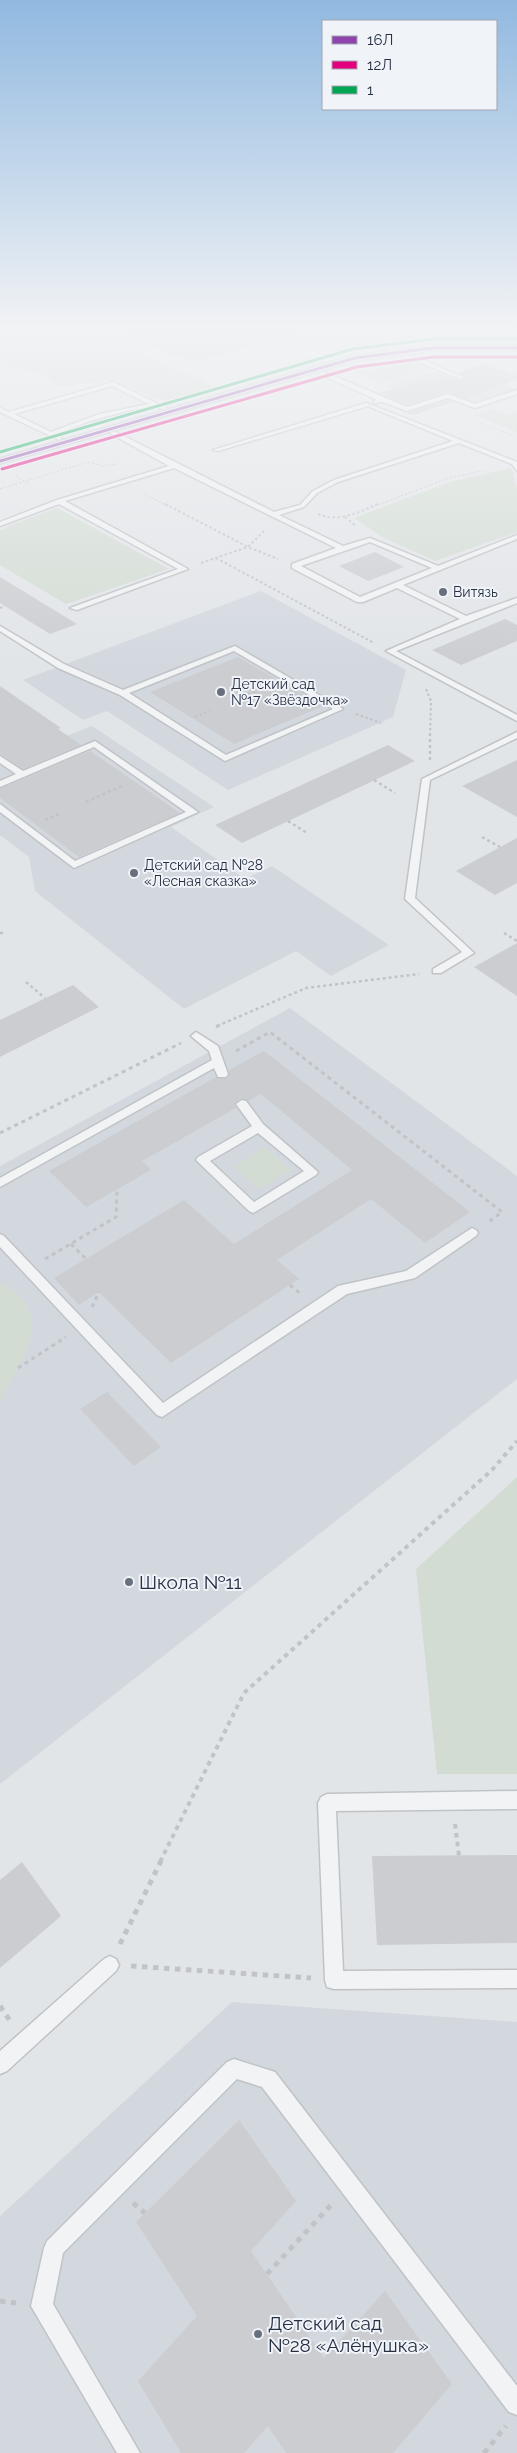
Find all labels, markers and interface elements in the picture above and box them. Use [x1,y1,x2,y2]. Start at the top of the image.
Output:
legend [322,20,497,110]
text: 16Л [367,31,393,49]
text: 12Л [367,56,392,74]
text: 1 [367,81,374,99]
place label: Витязь [453,584,498,600]
marker: Витязь [437,586,449,598]
place label: Детский сад №17 «Звёздочка» [231,676,348,708]
marker: Детский сад №17 «Звёздочка» [215,686,227,698]
place label: Детский сад №28 «Лесная сказка» [144,857,263,889]
marker: Детский сад №28 «Лесная сказка» [128,867,140,879]
place label: Школа №11 [139,1571,242,1593]
marker: Школа №11 [123,1576,135,1588]
place label: Детский сад №28 «Алёнушка» [268,2312,429,2356]
marker: Детский сад №28 «Алёнушка» [252,2328,264,2340]

